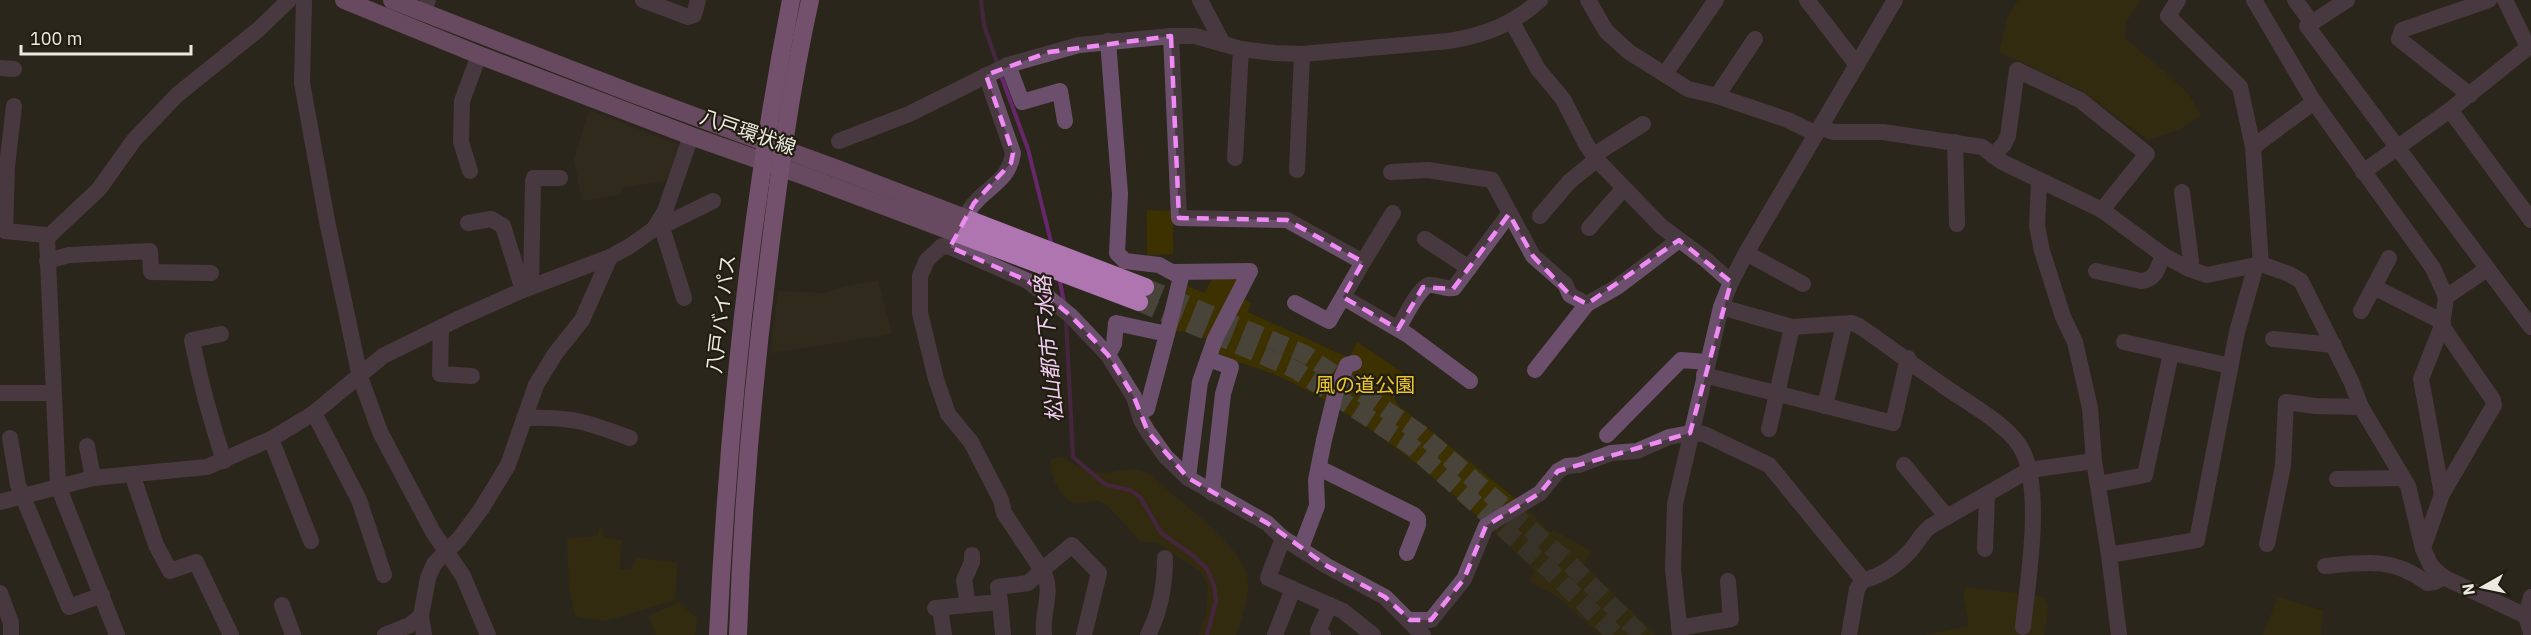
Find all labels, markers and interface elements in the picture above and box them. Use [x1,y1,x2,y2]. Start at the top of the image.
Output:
scale bar [21,18,190,56]
text: 100 m [30,27,82,50]
street label: 八戸環状線 [696,102,800,161]
street label: 八戸バイパス [700,253,741,375]
water label: 松山都市下水路 [1027,273,1068,424]
park label: 風の道公園 [1315,371,1415,398]
north arrow [2453,557,2513,617]
text: N [2457,582,2479,597]

